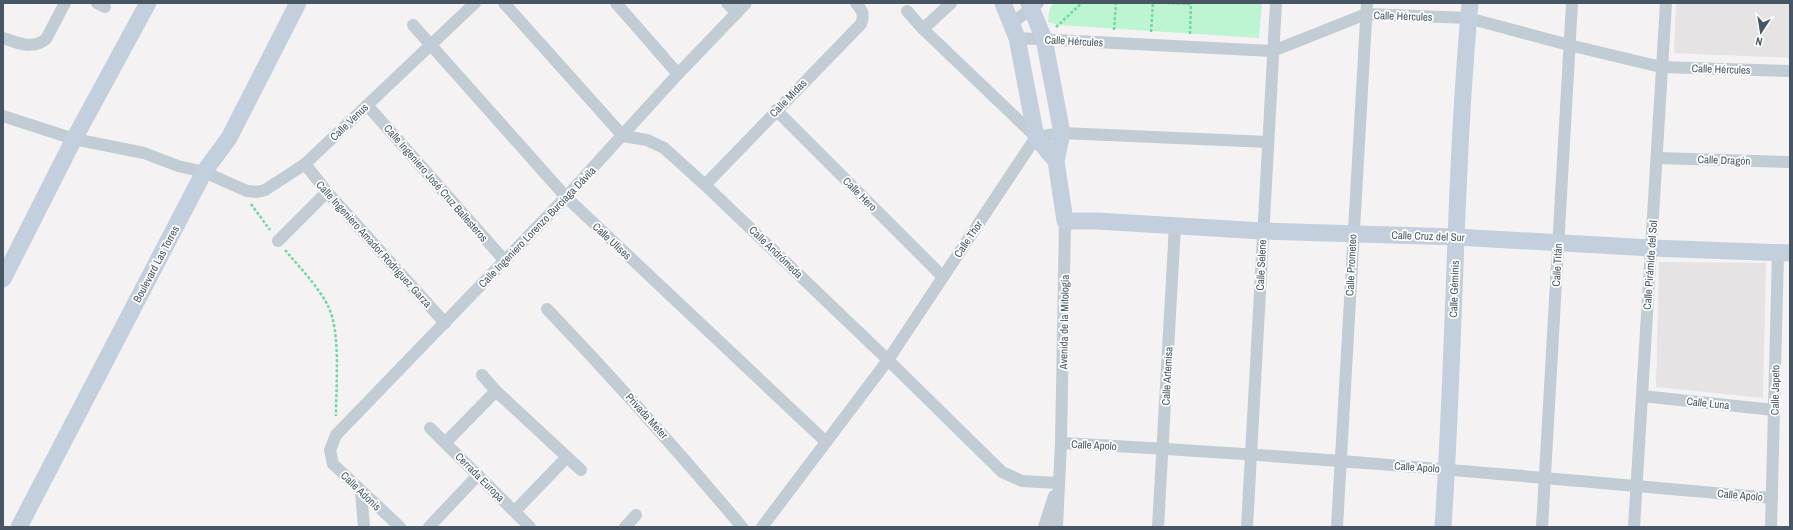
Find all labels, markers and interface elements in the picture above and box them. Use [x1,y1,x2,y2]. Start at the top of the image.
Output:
street label: Calle Hércules [1373,8,1433,24]
north arrow [1741,12,1781,52]
street label: Calle Hércules [1044,32,1104,50]
text: N [1754,34,1764,49]
street label: Calle Hércules [1691,61,1751,77]
street label: Calle Midas [766,76,810,120]
street label: Calle Venus [327,100,372,144]
street label: Calle Ingeniero José Cruz Ballesteros [381,121,491,245]
street label: Calle Dragón [1697,152,1751,168]
street label: Calle Ingeniero Lorenzo Burciaga Dávila [475,164,599,290]
street label: Calle Hero [840,174,880,214]
street label: Calle Ingeniero Amador Rodríguez Garza [313,178,435,310]
street label: Calle Thor [951,218,985,260]
street label: Calle Ulises [590,219,635,263]
street label: Calle Pirámide del Sol [1640,220,1660,310]
street label: Boulevard Las Torres [130,223,182,305]
street label: Calle Andrómeda [746,223,806,281]
street label: Calle Cruz del Sur [1391,228,1465,244]
street label: Calle Prometeo [1342,234,1360,296]
street label: Calle Selene [1253,239,1269,291]
street label: Calle Titán [1549,243,1565,287]
street label: Calle Géminis [1446,260,1462,318]
street label: Avenida de la Mitología [1056,275,1072,370]
street label: Calle Artemisa [1158,346,1176,406]
street label: Calle Japeto [1768,365,1782,415]
street label: Privada Meter [623,390,671,442]
street label: Calle Luna [1686,394,1730,412]
street label: Calle Apolo [1071,437,1117,453]
street label: Cerrada Europa [452,449,508,505]
street label: Calle Apolo [1394,458,1440,476]
street label: Calle Adonis [338,468,384,514]
street label: Calle Apolo [1717,486,1763,504]

